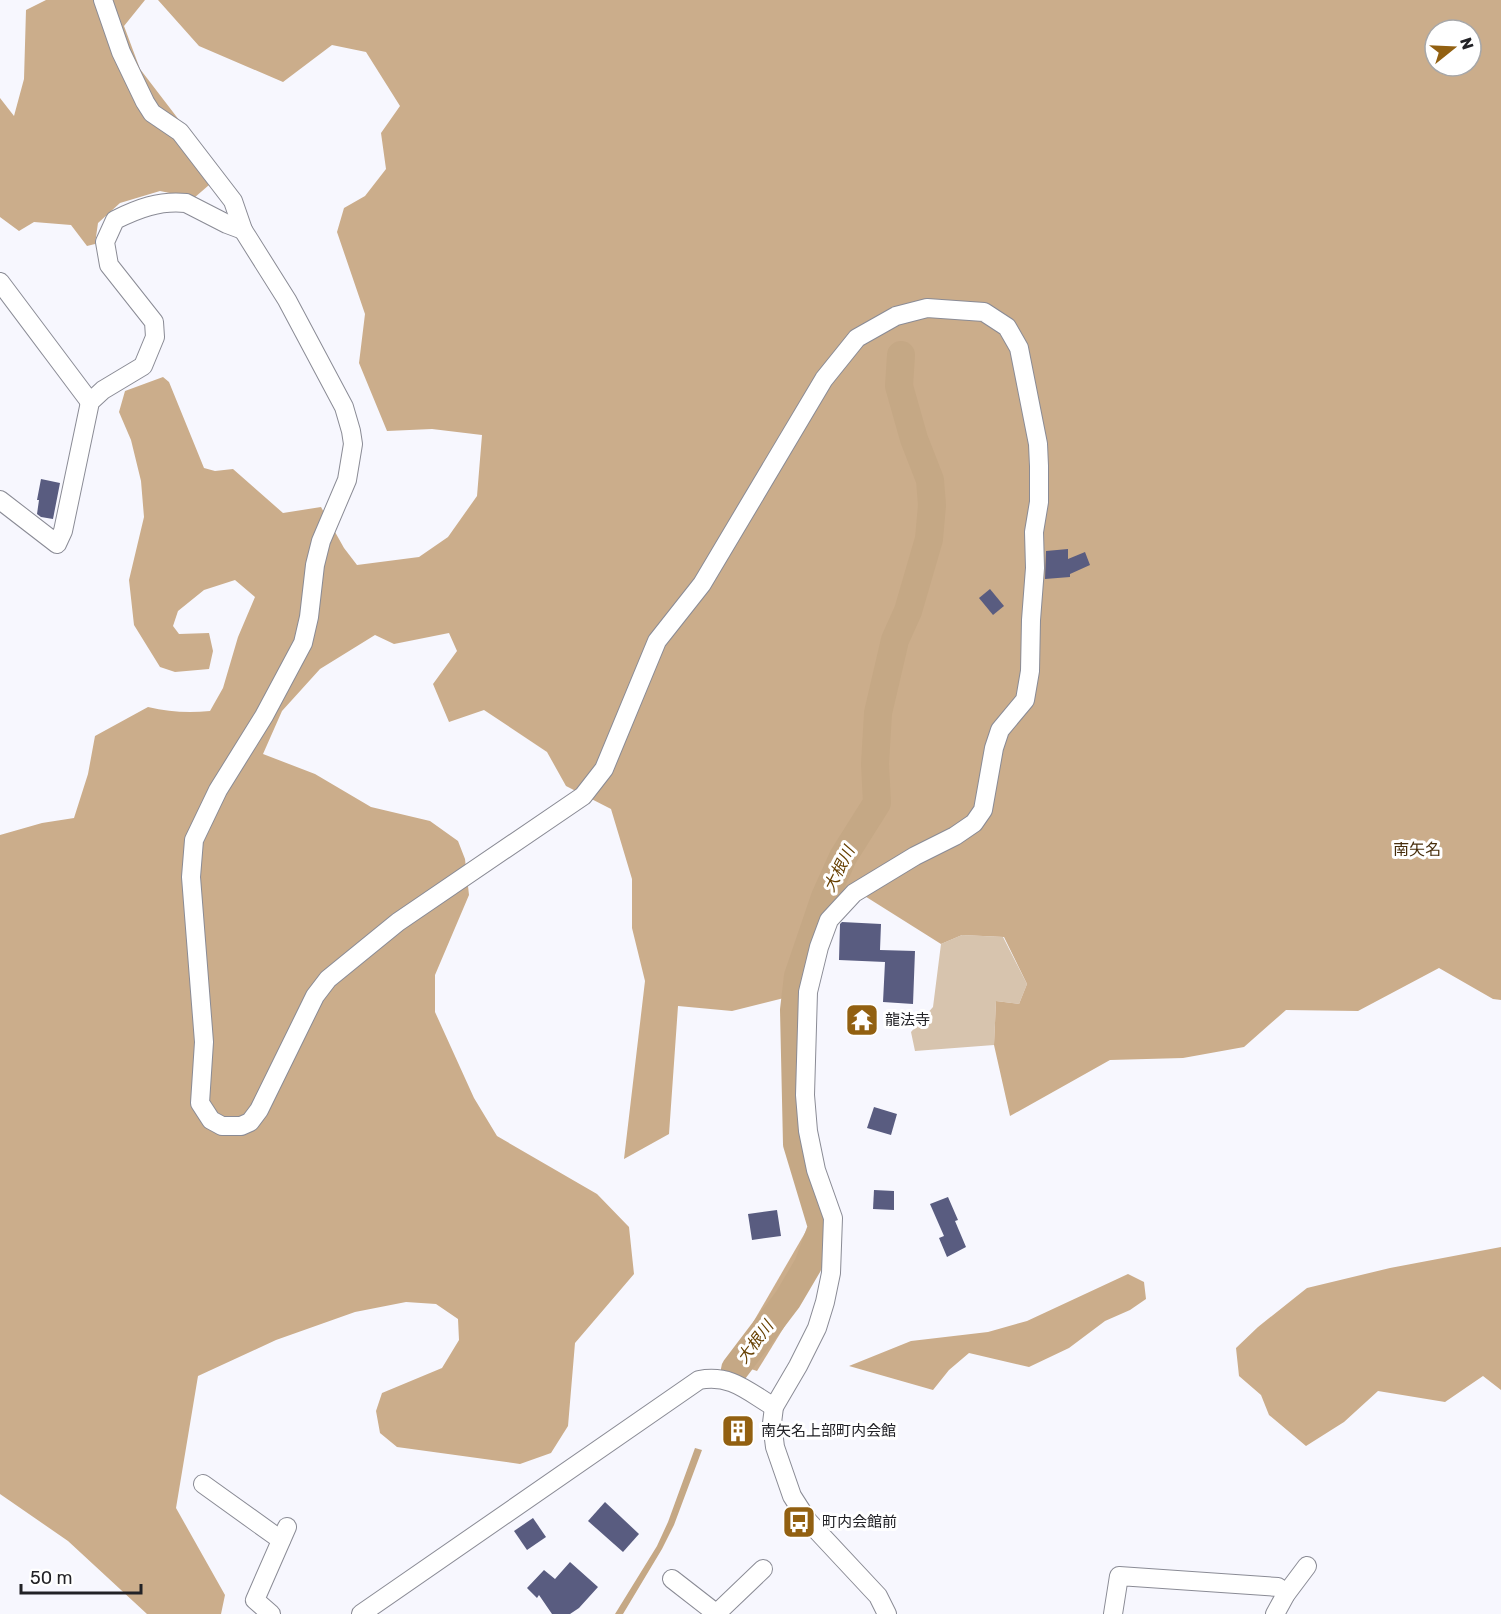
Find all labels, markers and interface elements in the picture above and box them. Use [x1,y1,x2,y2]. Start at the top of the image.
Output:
north arrow [1423,18,1483,78]
text: N [1456,35,1478,52]
district label: 南矢名 [1393,840,1441,859]
water label: 大根川 [820,842,859,895]
temple icon: 龍法寺 [844,1002,880,1038]
place label: 龍法寺 [885,1011,930,1029]
water label: 大根川 [733,1316,778,1367]
building icon: 南矢名上部町内会館 [720,1413,756,1449]
place label: 南矢名上部町内会館 [761,1422,896,1440]
bus stop icon: 町内会館前 [781,1504,817,1540]
place label: 町内会館前 [822,1513,897,1531]
scale bar [21,1557,141,1595]
text: 50 m [30,1567,73,1589]

